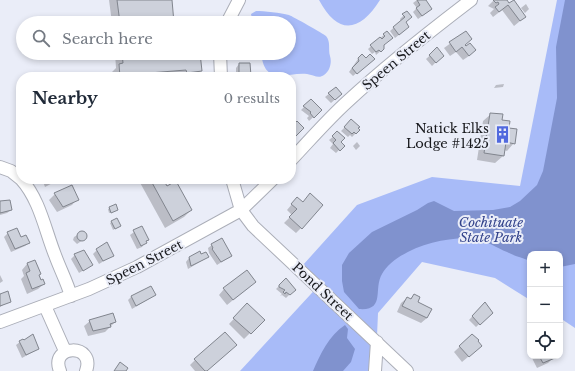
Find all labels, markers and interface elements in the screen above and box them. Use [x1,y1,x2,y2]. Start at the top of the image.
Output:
search box [16,16,296,60]
icon: search [30,27,52,49]
street label: Speen Street [359,27,434,94]
text: Search here [62,29,153,48]
text: Nearby [32,88,98,109]
text: 0 results [224,90,280,107]
place label: Natick Elks Lodge #1425 [406,120,489,152]
building icon: Natick Elks Lodge #1425 [492,125,512,145]
park label: Cochituate State Park [459,214,523,246]
street label: Speen Street [103,236,186,289]
map controls [527,251,563,359]
button: + [527,251,563,287]
street label: Pond Street [288,259,357,324]
button: − [527,287,563,323]
button: locate [527,323,563,359]

